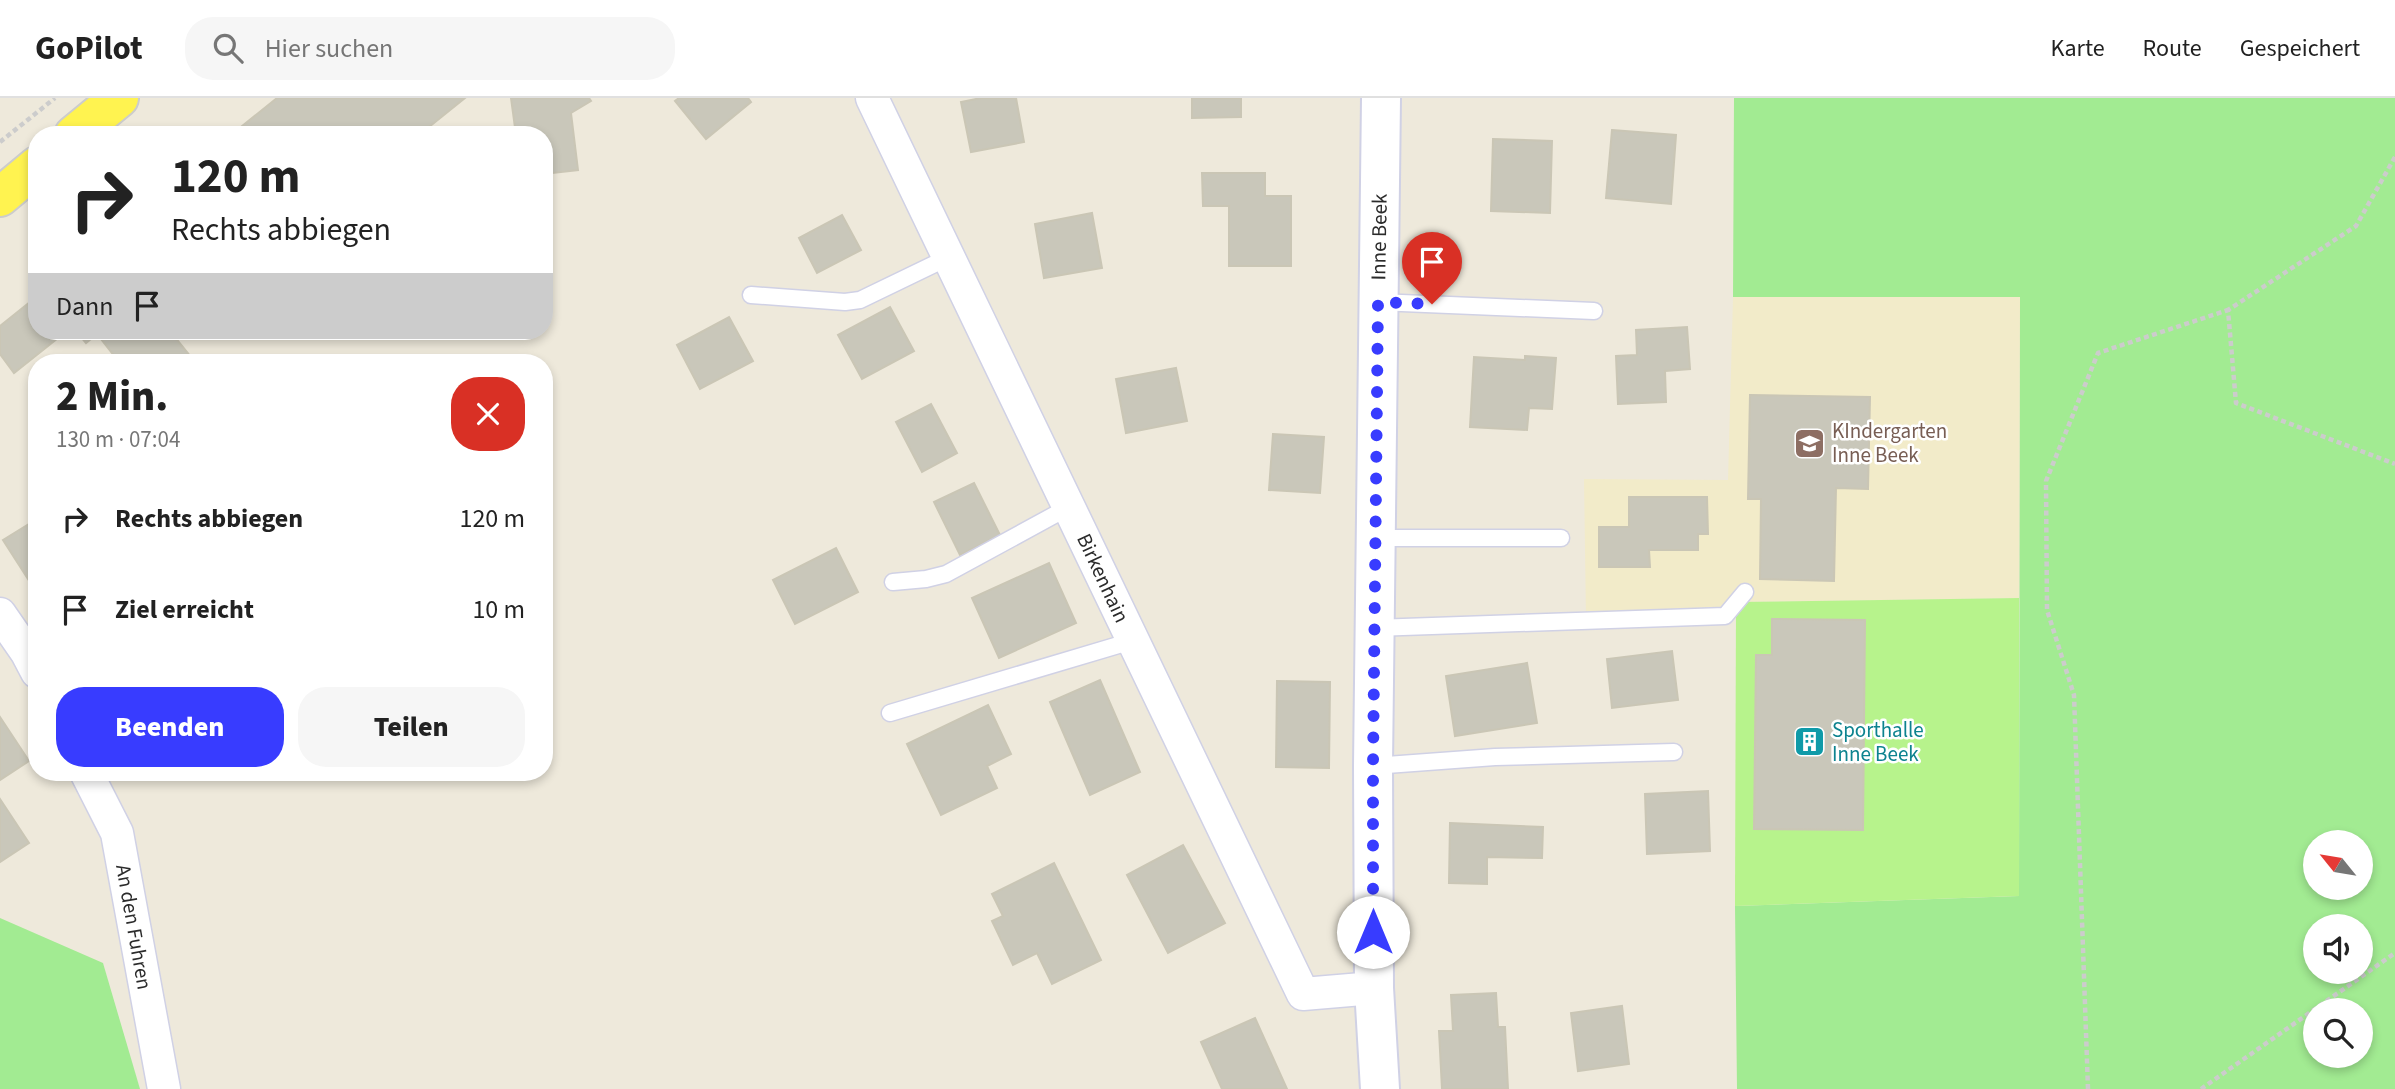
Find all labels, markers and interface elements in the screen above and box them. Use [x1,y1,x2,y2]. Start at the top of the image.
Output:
search box [185,17,675,80]
text: GoPilot [35,25,143,72]
icon: search [209,29,247,67]
text: Hier suchen [265,30,393,67]
text: Karte [2051,31,2105,66]
text: Route [2143,31,2202,66]
text: Gespeichert [2240,31,2360,66]
text: 120 m [171,142,300,212]
icon: right [56,154,147,245]
street label: Inne Beek [1363,193,1395,281]
text: Rechts abbiegen [171,207,391,253]
pin [1402,232,1462,304]
icon: arrive [1413,243,1451,281]
icon: arrive [128,287,166,325]
text: Dann [56,288,114,325]
text: 2 Min. [56,367,168,427]
button: close [451,377,525,451]
place label: KIndergarten Inne Beek [1832,416,1947,470]
text: 130 m · 07:04 [56,423,180,456]
school or university icon: KIndergarten Inne Beek [1792,426,1826,460]
icon: right [56,500,94,538]
text: Rechts abbiegen [115,500,303,537]
text: 120 m [459,500,525,537]
street label: Birkenhain [1069,528,1137,628]
icon: arrive [56,591,94,629]
text: Ziel erreicht [115,591,254,628]
text: 10 m [472,591,525,628]
button: Beenden [56,687,284,767]
button: Teilen [298,687,525,767]
place label: Sporthalle Inne Beek [1832,715,1924,769]
building icon: Sporthalle Inne Beek [1792,725,1826,759]
north arrow [2303,830,2373,900]
map controls [2303,830,2373,1068]
street label: An den Fuhren [108,862,160,992]
position arrow [1336,895,1410,969]
button: sound [2303,914,2373,984]
button: search [2303,998,2373,1068]

